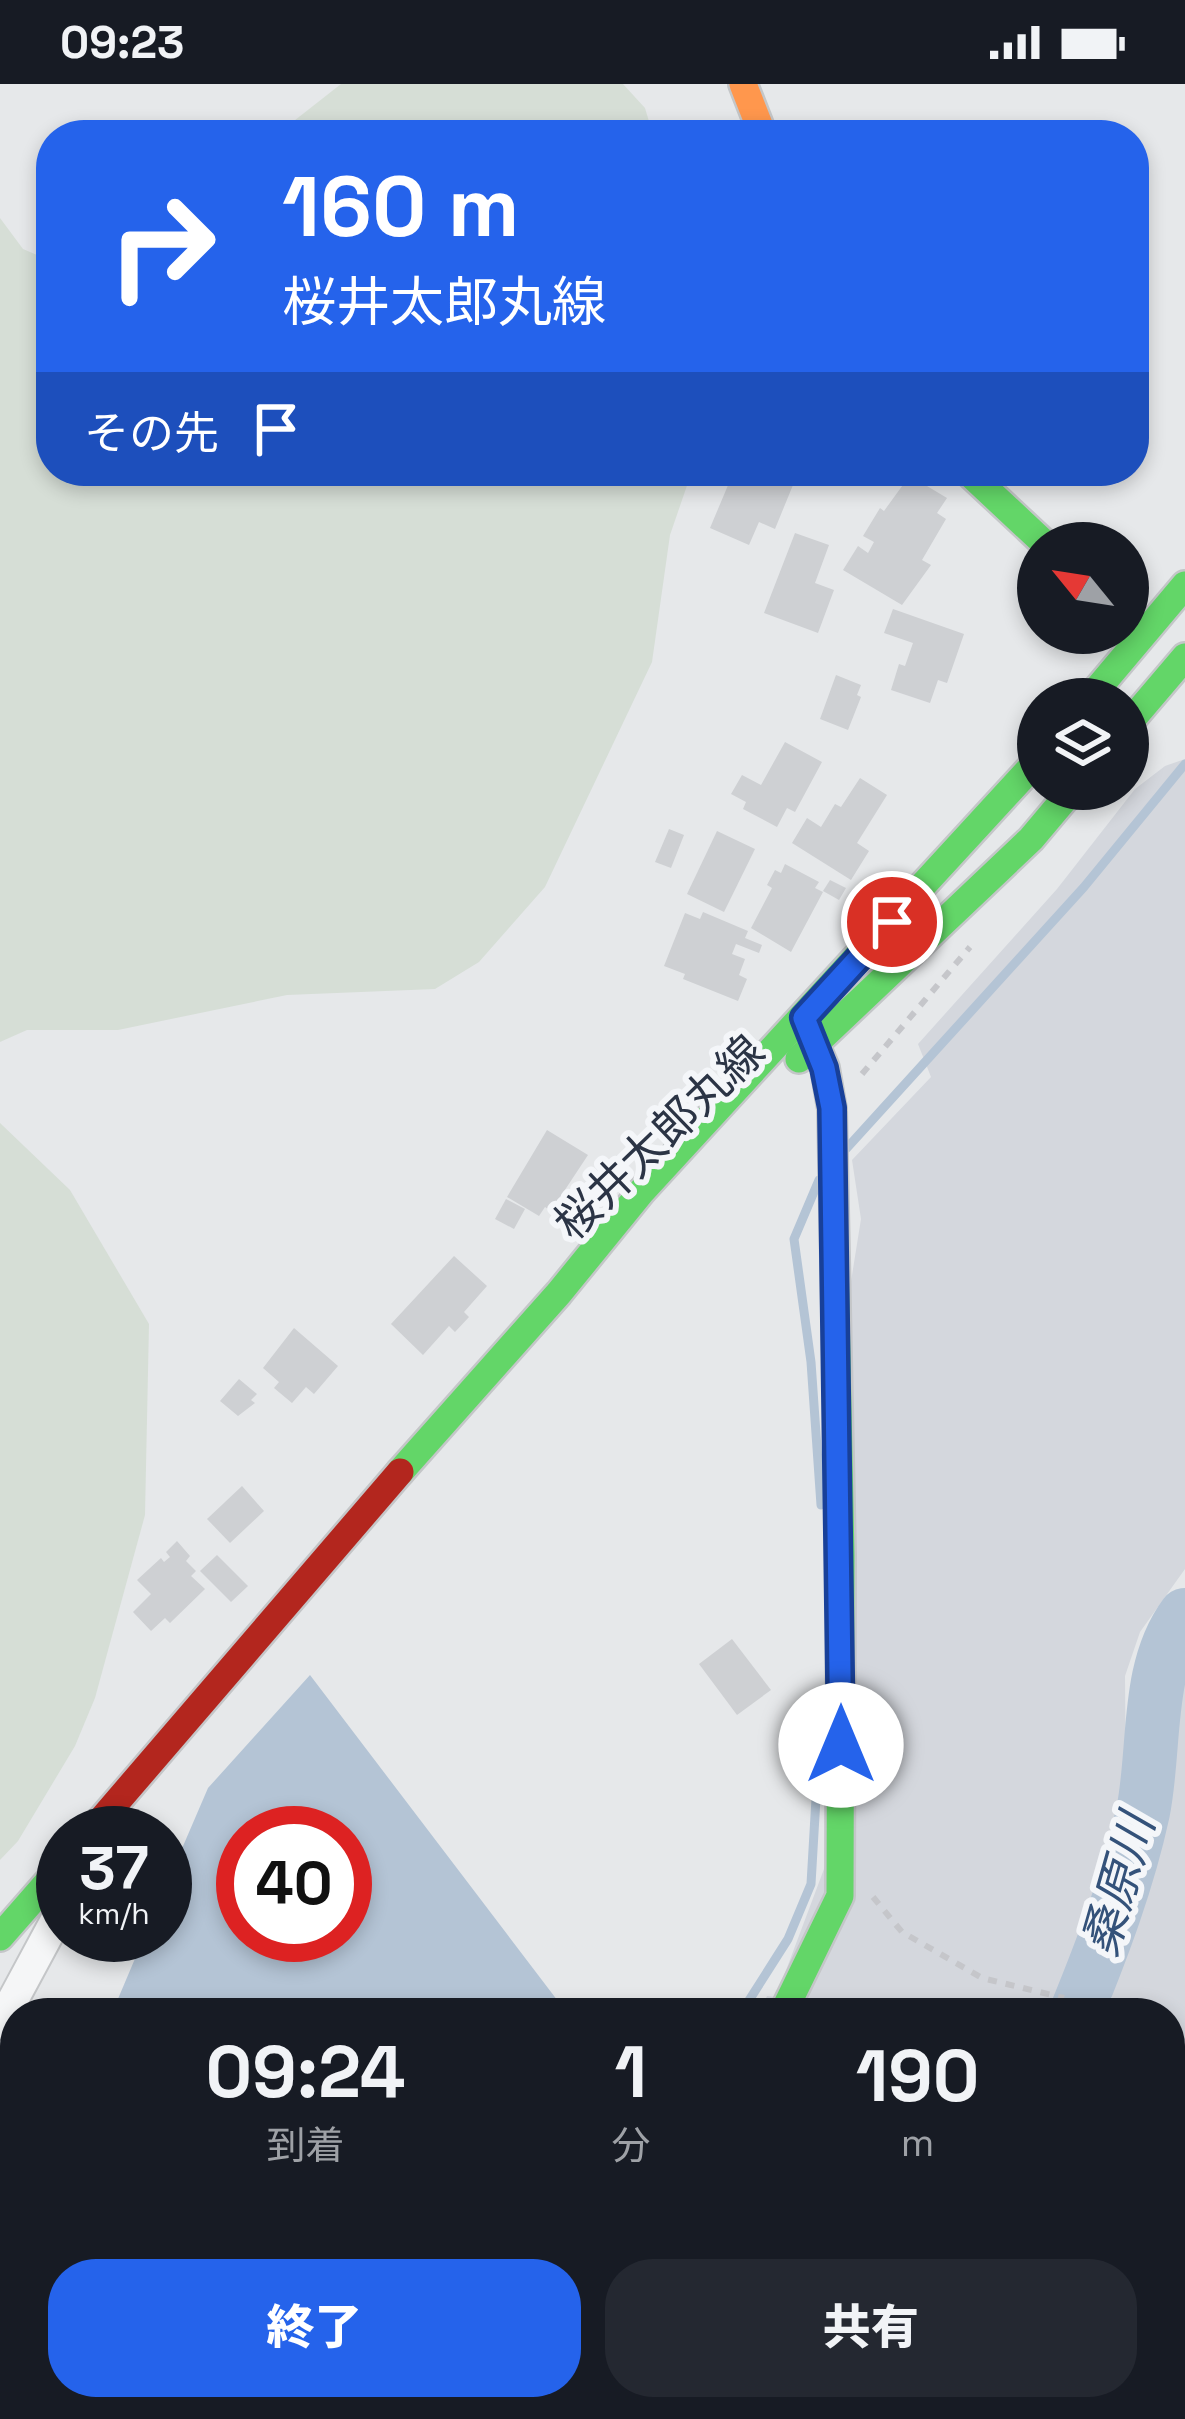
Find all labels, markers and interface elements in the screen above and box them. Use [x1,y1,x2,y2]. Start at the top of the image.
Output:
text: 09:23 [60,14,184,71]
text: 160 m [282,153,519,261]
icon: right [84,168,240,324]
text: 桜井太郎丸線 [282,268,606,337]
icon: arrive [243,396,309,462]
text: その先 [84,405,219,462]
north arrow [1017,522,1149,654]
map controls [1017,522,1149,810]
button: layers [1017,678,1149,810]
pin [841,871,943,973]
icon: arrive [859,889,925,955]
street label: 桜井太郎丸線 [542,1023,776,1252]
position arrow [778,1682,904,1808]
water label: 桑原川 [1069,1803,1169,1963]
speed limit sign: 40 [216,1806,372,1962]
text: 37 [79,1830,149,1907]
text: km/h [78,1894,150,1933]
text: 09:24 [206,2026,406,2118]
text: 1 [614,2026,647,2118]
text: 190 [856,2030,979,2122]
text: m [901,2118,934,2167]
text: 到着 [267,2121,345,2170]
text: 分 [611,2121,650,2170]
button: 終了 [48,2259,581,2397]
button: 共有 [605,2259,1137,2397]

